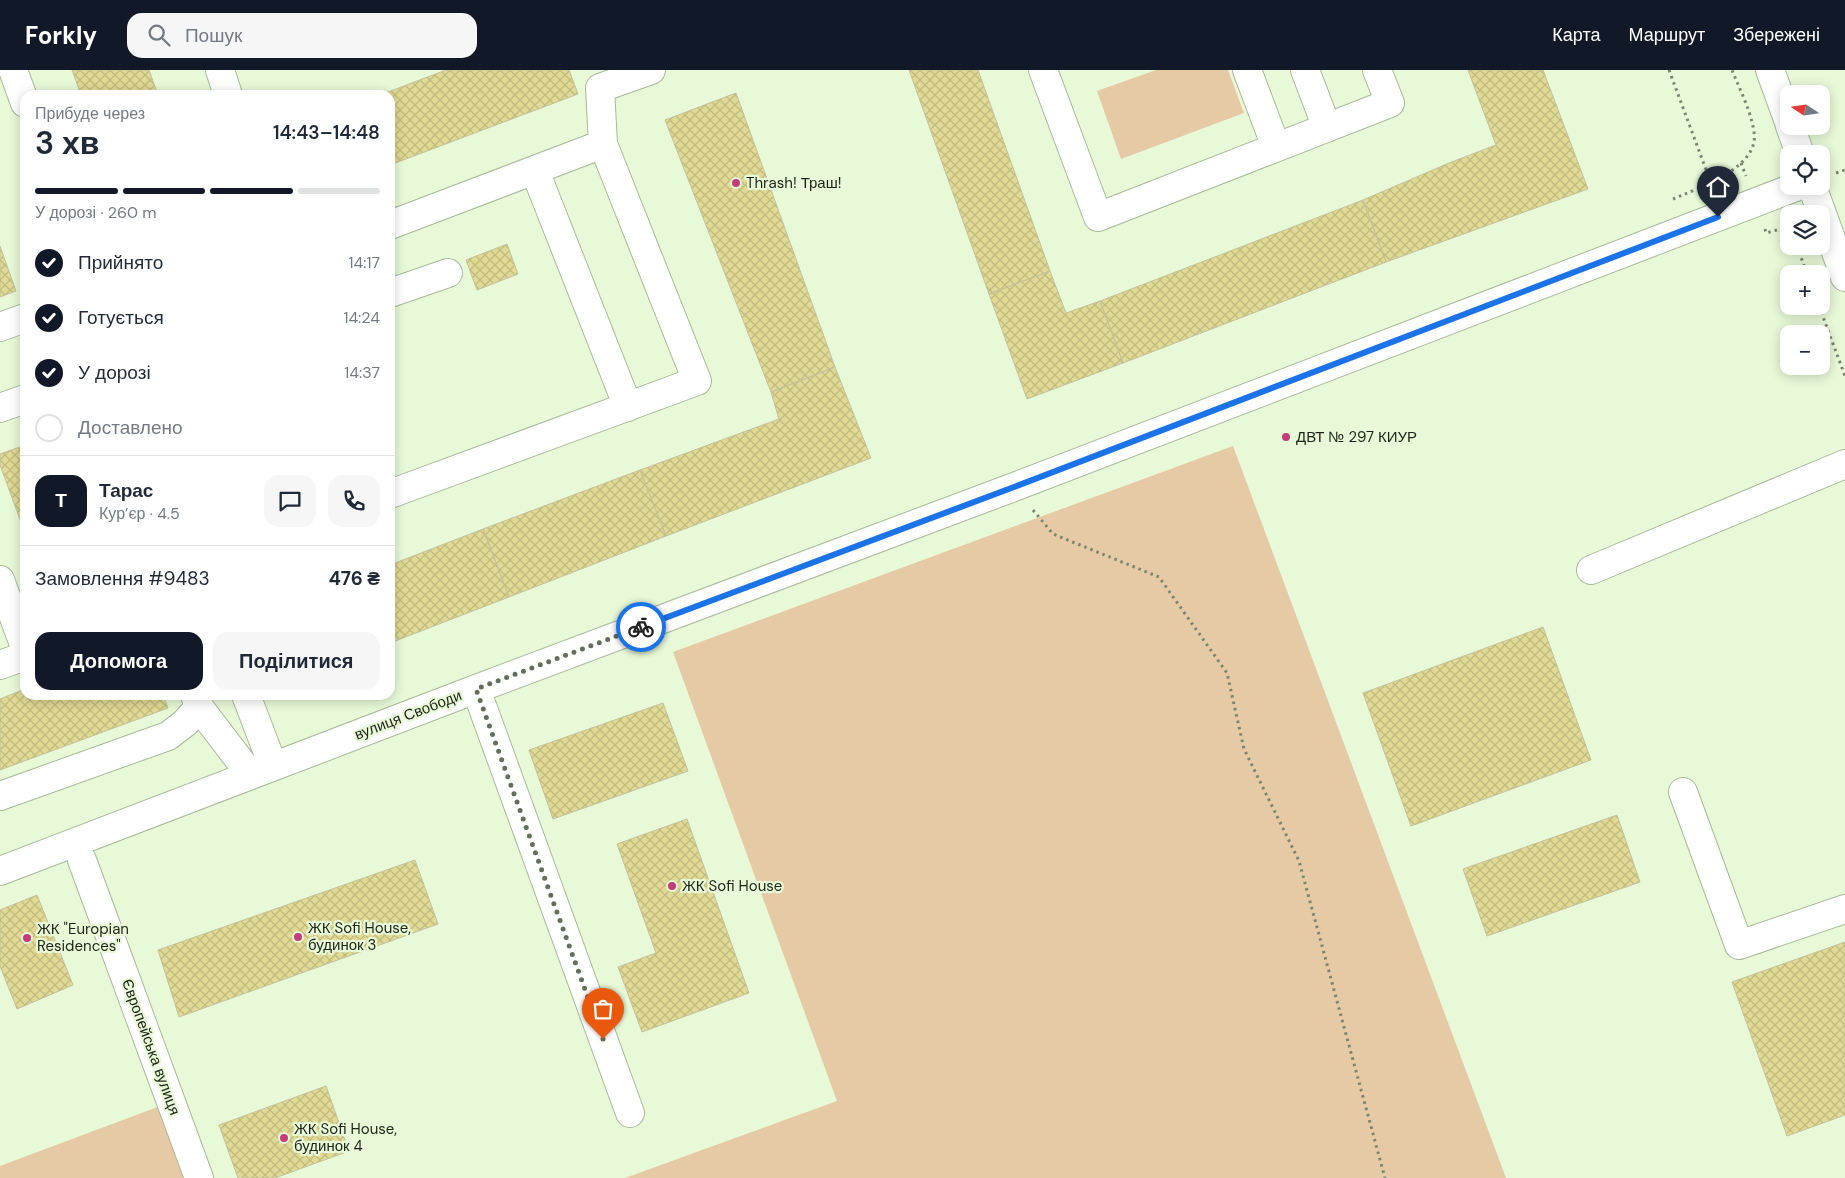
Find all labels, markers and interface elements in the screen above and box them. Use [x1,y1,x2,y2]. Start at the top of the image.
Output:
search box [127,13,477,58]
text: Forkly [25,20,97,51]
icon: search [145,21,173,49]
text: Пошук [185,23,242,48]
text: Карта [1552,23,1600,47]
text: Маршрут [1628,23,1705,47]
text: Збережені [1733,23,1820,47]
north arrow [1780,85,1830,135]
map controls [1780,85,1830,375]
text: Прибуде через [35,103,145,124]
text: 14:43–14:48 [273,120,380,145]
text: 3 хв [35,122,99,164]
button: locate [1780,145,1830,195]
pin [1697,166,1739,217]
place label: Thrash! Траш! [746,173,841,193]
icon: home [1704,173,1732,201]
marker: Thrash! Траш! [730,177,742,189]
text: У дорозі · 260 m [35,202,157,223]
button: layers [1780,205,1830,255]
icon: check [35,249,63,277]
text: Прийнято [78,250,163,275]
text: 14:17 [349,252,380,273]
button: + [1780,265,1830,315]
icon: check [35,304,63,332]
text: Готується [78,305,164,330]
text: 14:24 [343,307,380,328]
button: − [1780,325,1830,375]
icon: check [35,359,63,387]
text: У дорозі [78,360,151,385]
text: 14:37 [344,362,380,383]
text: Доставлено [78,415,183,440]
place label: ДВТ № 297 КИУР [1296,427,1417,447]
marker: ДВТ № 297 КИУР [1280,431,1292,443]
button: chat [264,475,316,527]
button: phone [328,475,380,527]
text: Тарас [99,478,153,503]
text: Т [55,488,67,513]
text: Кур’єр · 4.5 [99,503,180,524]
text: Замовлення #9483 [35,566,210,591]
text: 476 ₴ [328,566,380,591]
courier [616,602,666,652]
icon: bike [627,613,655,641]
button: Допомога [35,632,203,690]
button: Поділитися [213,632,380,690]
street label: вулиця Свободи [352,685,464,745]
place label: ЖК Sofi House [682,876,782,896]
marker: ЖК Sofi House [666,880,678,892]
place label: ЖК Sofi House, будинок 3 [308,918,411,955]
place label: ЖК "Europian Residences" [37,919,129,956]
marker: ЖК Sofi House, будинок 3 [292,931,304,943]
marker: ЖК "Europian Residences" [21,932,33,944]
street label: Європейська вулиця [117,976,185,1118]
pin [582,988,624,1039]
icon: bag [589,995,617,1023]
place label: ЖК Sofi House, будинок 4 [294,1119,397,1156]
marker: ЖК Sofi House, будинок 4 [278,1132,290,1144]

